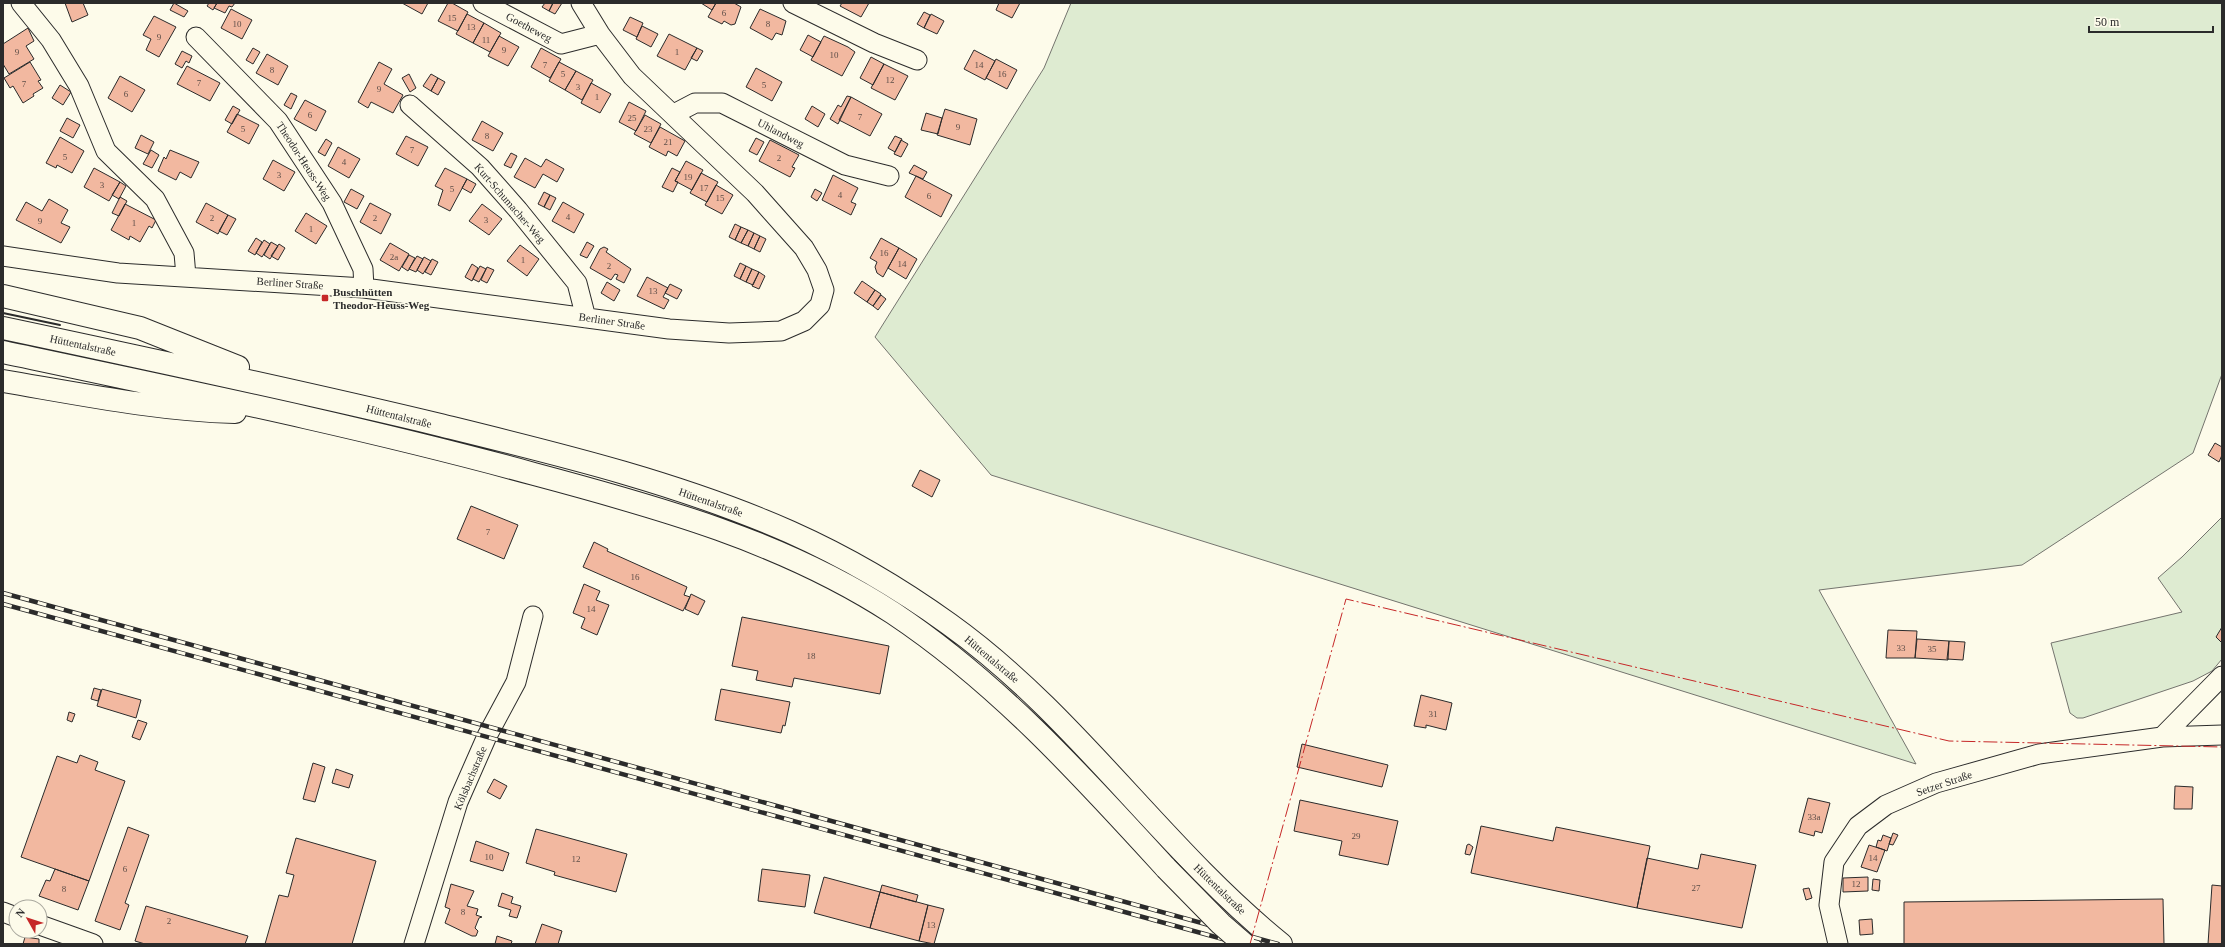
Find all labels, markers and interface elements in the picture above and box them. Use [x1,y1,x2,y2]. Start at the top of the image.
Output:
house number: 6 [722,8,727,18]
scale bar [2089,8,2213,34]
street label: Goetheweg [504,10,554,44]
house number: 15 [448,13,457,23]
text: 50 m [2095,15,2120,29]
house number: 10 [233,19,242,29]
house number: 8 [766,19,771,29]
house number: 13 [467,22,476,32]
house number: 9 [157,32,162,42]
house number: 11 [482,35,490,45]
house number: 9 [502,45,507,55]
house number: 9 [15,47,20,57]
house number: 1 [675,47,679,57]
house number: 10 [830,50,839,60]
house number: 7 [543,60,548,70]
house number: 14 [975,60,984,70]
house number: 8 [270,65,275,75]
house number: 5 [561,69,566,79]
house number: 16 [998,69,1007,79]
house number: 12 [886,75,895,85]
house number: 7 [197,78,202,88]
house number: 7 [22,79,27,89]
house number: 5 [762,80,767,90]
house number: 3 [576,82,581,92]
house number: 9 [377,84,382,94]
house number: 6 [124,89,129,99]
house number: 1 [595,92,599,102]
house number: 6 [308,110,313,120]
house number: 7 [858,112,863,122]
house number: 25 [628,113,637,123]
street label: Uhlandweg [756,116,807,150]
street label: Theodor-Heuss-Weg [274,120,334,203]
house number: 9 [956,122,961,132]
house number: 5 [241,124,246,134]
house number: 23 [644,124,653,134]
house number: 8 [485,131,490,141]
house number: 21 [664,137,673,147]
house number: 7 [410,145,415,155]
house number: 5 [63,152,68,162]
house number: 2 [777,153,781,163]
house number: 4 [342,157,347,167]
street label: Kurt-Schumacher-Weg [472,161,548,246]
house number: 3 [277,170,282,180]
house number: 19 [684,172,693,182]
house number: 3 [100,180,105,190]
house number: 17 [700,183,709,193]
house number: 5 [450,184,455,194]
house number: 4 [838,190,843,200]
house number: 6 [927,191,932,201]
house number: 15 [716,193,725,203]
house number: 4 [566,212,571,222]
house number: 2 [210,213,214,223]
house number: 2 [373,213,377,223]
house number: 3 [484,215,489,225]
house number: 9 [38,216,43,226]
house number: 1 [132,218,136,228]
house number: 1 [309,224,313,234]
house number: 16 [880,248,889,258]
house number: 2a [390,252,398,262]
house number: 1 [521,255,525,265]
house number: 14 [898,259,907,269]
house number: 2 [607,261,611,271]
street label: Berliner Straße [256,275,324,291]
place label: Buschhütten Theodor-Heuss-Weg [333,286,430,311]
house number: 13 [649,286,658,296]
marker: Buschhütten Theodor-Heuss-Weg [320,293,330,303]
street label: Berliner Straße [578,310,646,332]
street label: Hüttentalstraße [49,332,117,358]
street label: Hüttentalstraße [365,402,433,430]
street label: Hüttentalstraße [677,485,745,519]
house number: 7 [486,527,491,537]
house number: 16 [631,572,640,582]
house number: 14 [587,604,596,614]
street label: Hüttentalstraße [962,633,1022,685]
house number: 33 [1897,643,1906,653]
house number: 35 [1928,644,1937,654]
house number: 18 [807,651,816,661]
house number: 31 [1429,709,1438,719]
street label: Kölsbachstraße [451,744,489,812]
street label: Setzer Straße [1914,768,1974,798]
house number: 33a [1808,812,1821,822]
house number: 29 [1352,831,1361,841]
house number: 10 [485,852,494,862]
house number: 14 [1869,853,1878,863]
house number: 12 [572,854,581,864]
street label: Hüttentalstraße [1192,861,1248,917]
house number: 6 [123,864,128,874]
house number: 12 [1852,879,1861,889]
house number: 27 [1692,883,1701,893]
house number: 8 [62,884,67,894]
north arrow [8,899,48,939]
text: N [13,906,27,920]
house number: 8 [461,907,466,917]
house number: 2 [167,916,171,926]
house number: 13 [927,920,936,930]

